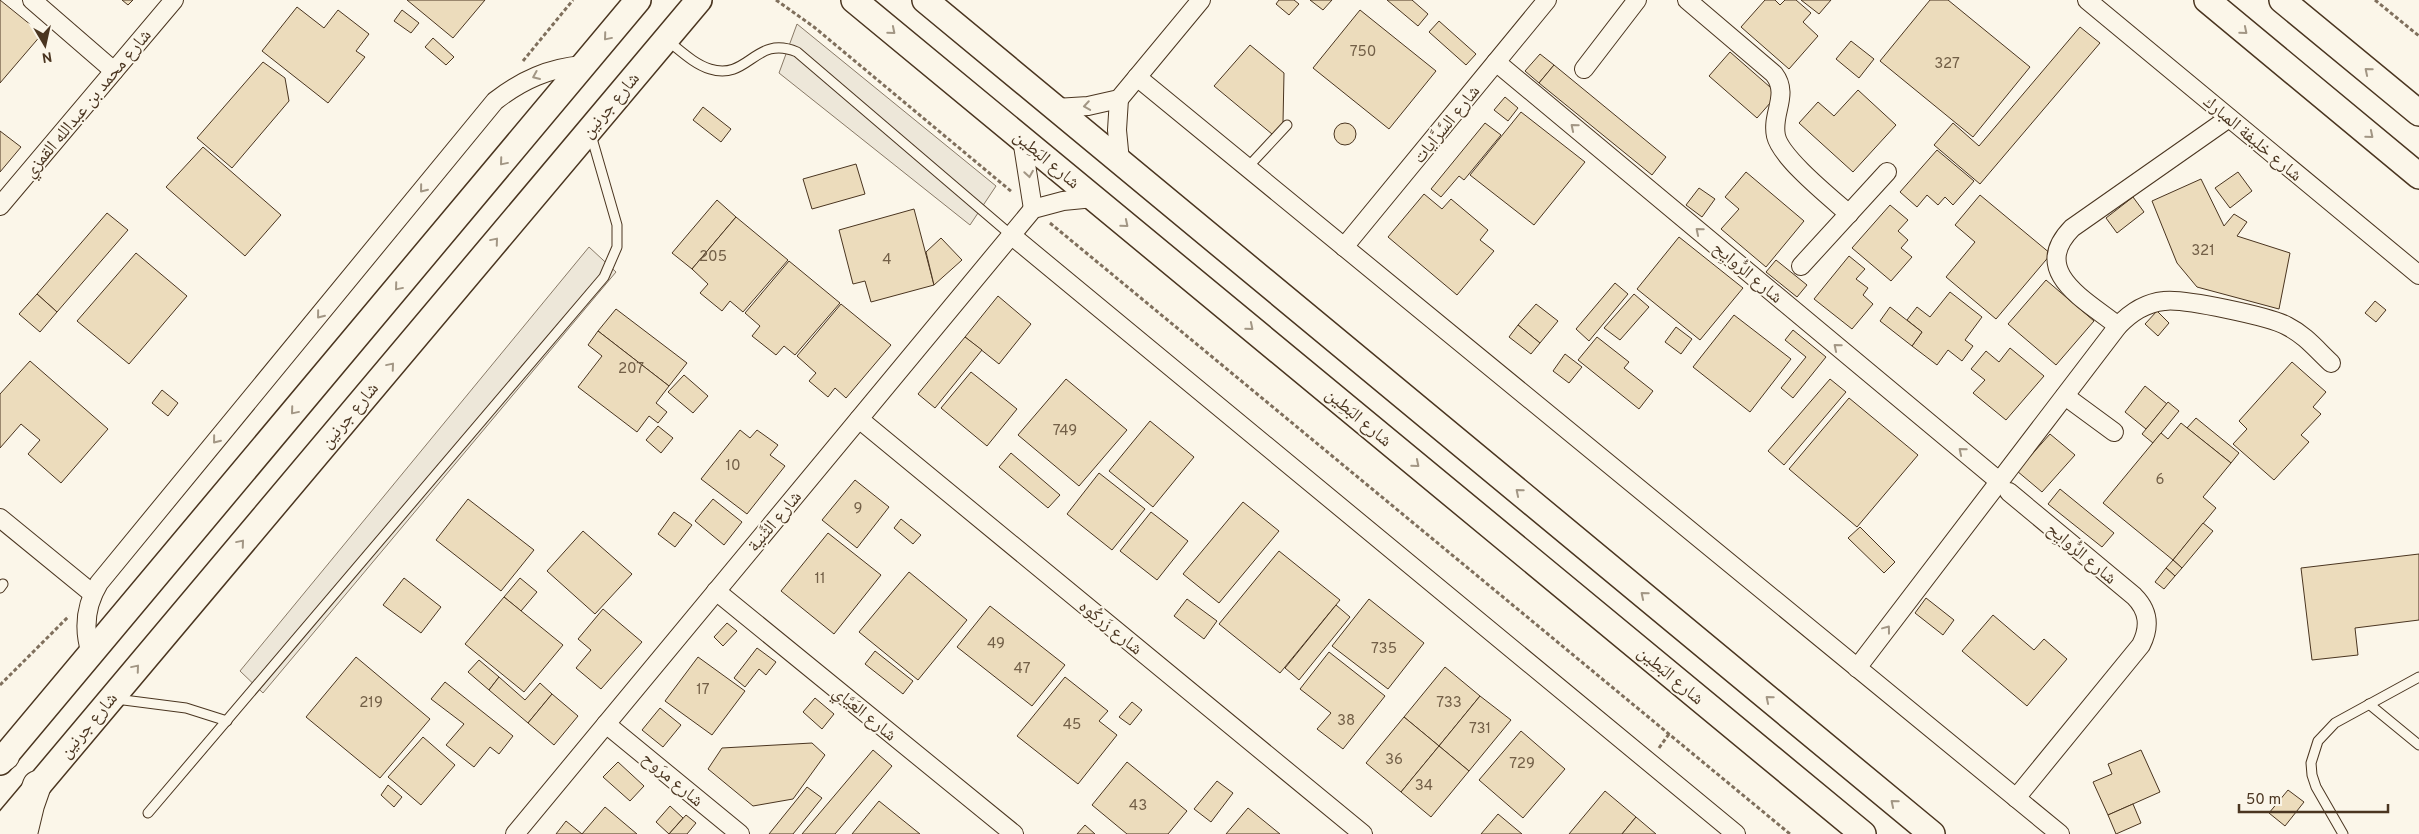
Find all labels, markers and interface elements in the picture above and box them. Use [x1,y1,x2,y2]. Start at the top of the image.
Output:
north arrow [20,20,70,70]
street label: شارع محمد بن عبدالله القمزي [19,25,158,184]
one-way arrow [886,25,895,34]
one-way arrow [2239,25,2248,34]
one-way arrow [604,32,613,41]
house number: 750 [1350,43,1376,62]
text: N [40,47,53,66]
house number: 327 [1934,55,1960,74]
street label: شارع جرنين [577,68,645,144]
one-way arrow [2365,68,2374,76]
one-way arrow [532,70,541,80]
street label: شارع السَّرَّايات [1408,81,1486,169]
street label: شارع خليفة المبارك [2198,91,2306,187]
one-way arrow [1083,100,1092,110]
one-way arrow [1571,125,1580,133]
street label: شارع البَطِين [1008,126,1084,195]
one-way arrow [2364,129,2373,138]
one-way arrow [500,156,508,165]
one-way arrow [1023,169,1033,178]
one-way arrow [419,184,428,193]
one-way arrow [1119,218,1128,226]
one-way arrow [1696,229,1705,237]
street label: شارع الرُّوايِح [1707,237,1787,309]
one-way arrow [490,238,499,247]
house number: 321 [2191,242,2215,261]
house number: 205 [699,248,727,267]
house number: 4 [882,251,892,270]
one-way arrow [395,281,404,290]
one-way arrow [317,309,325,318]
one-way arrow [1244,322,1253,330]
one-way arrow [1834,343,1843,352]
house number: 207 [618,360,644,379]
one-way arrow [385,362,394,371]
street label: شارع جرنين [316,378,384,454]
street label: شارع البَطِين [1320,384,1396,453]
one-way arrow [291,406,300,415]
house number: 749 [1053,422,1077,441]
one-way arrow [213,435,222,444]
one-way arrow [1959,448,1968,456]
house number: 10 [725,457,741,476]
one-way arrow [1410,459,1419,467]
house number: 6 [2156,471,2165,490]
street label: شارع الثَّنية [743,487,807,557]
one-way arrow [1515,488,1524,497]
house number: 9 [854,500,862,519]
street label: شارع الرُّوايِح [2041,518,2121,590]
one-way arrow [235,540,244,549]
house number: 11 [814,570,826,589]
one-way arrow [1641,593,1650,601]
street label: شارع زَركُوه [1073,595,1147,661]
one-way arrow [1881,625,1890,635]
house number: 49 [987,635,1005,654]
house number: 735 [1371,640,1397,659]
street label: شارع البَطِين [1632,642,1708,711]
house number: 47 [1014,660,1031,679]
one-way arrow [130,664,139,673]
house number: 17 [696,681,710,700]
street label: شارع العَيَّاي [826,681,901,748]
street label: شارع جرنين [55,688,123,764]
house number: 219 [359,694,383,713]
house number: 733 [1436,694,1462,713]
one-way arrow [1766,697,1775,705]
house number: 38 [1337,712,1355,731]
house number: 45 [1063,716,1081,735]
house number: 731 [1469,720,1491,739]
street label: شارع مرَوح [636,748,708,813]
house number: 36 [1385,751,1403,770]
house number: 729 [1509,755,1535,774]
house number: 34 [1415,777,1433,796]
scale bar [2239,782,2388,814]
text: 50 m [2246,791,2281,810]
house number: 43 [1129,797,1147,816]
one-way arrow [1891,800,1900,808]

